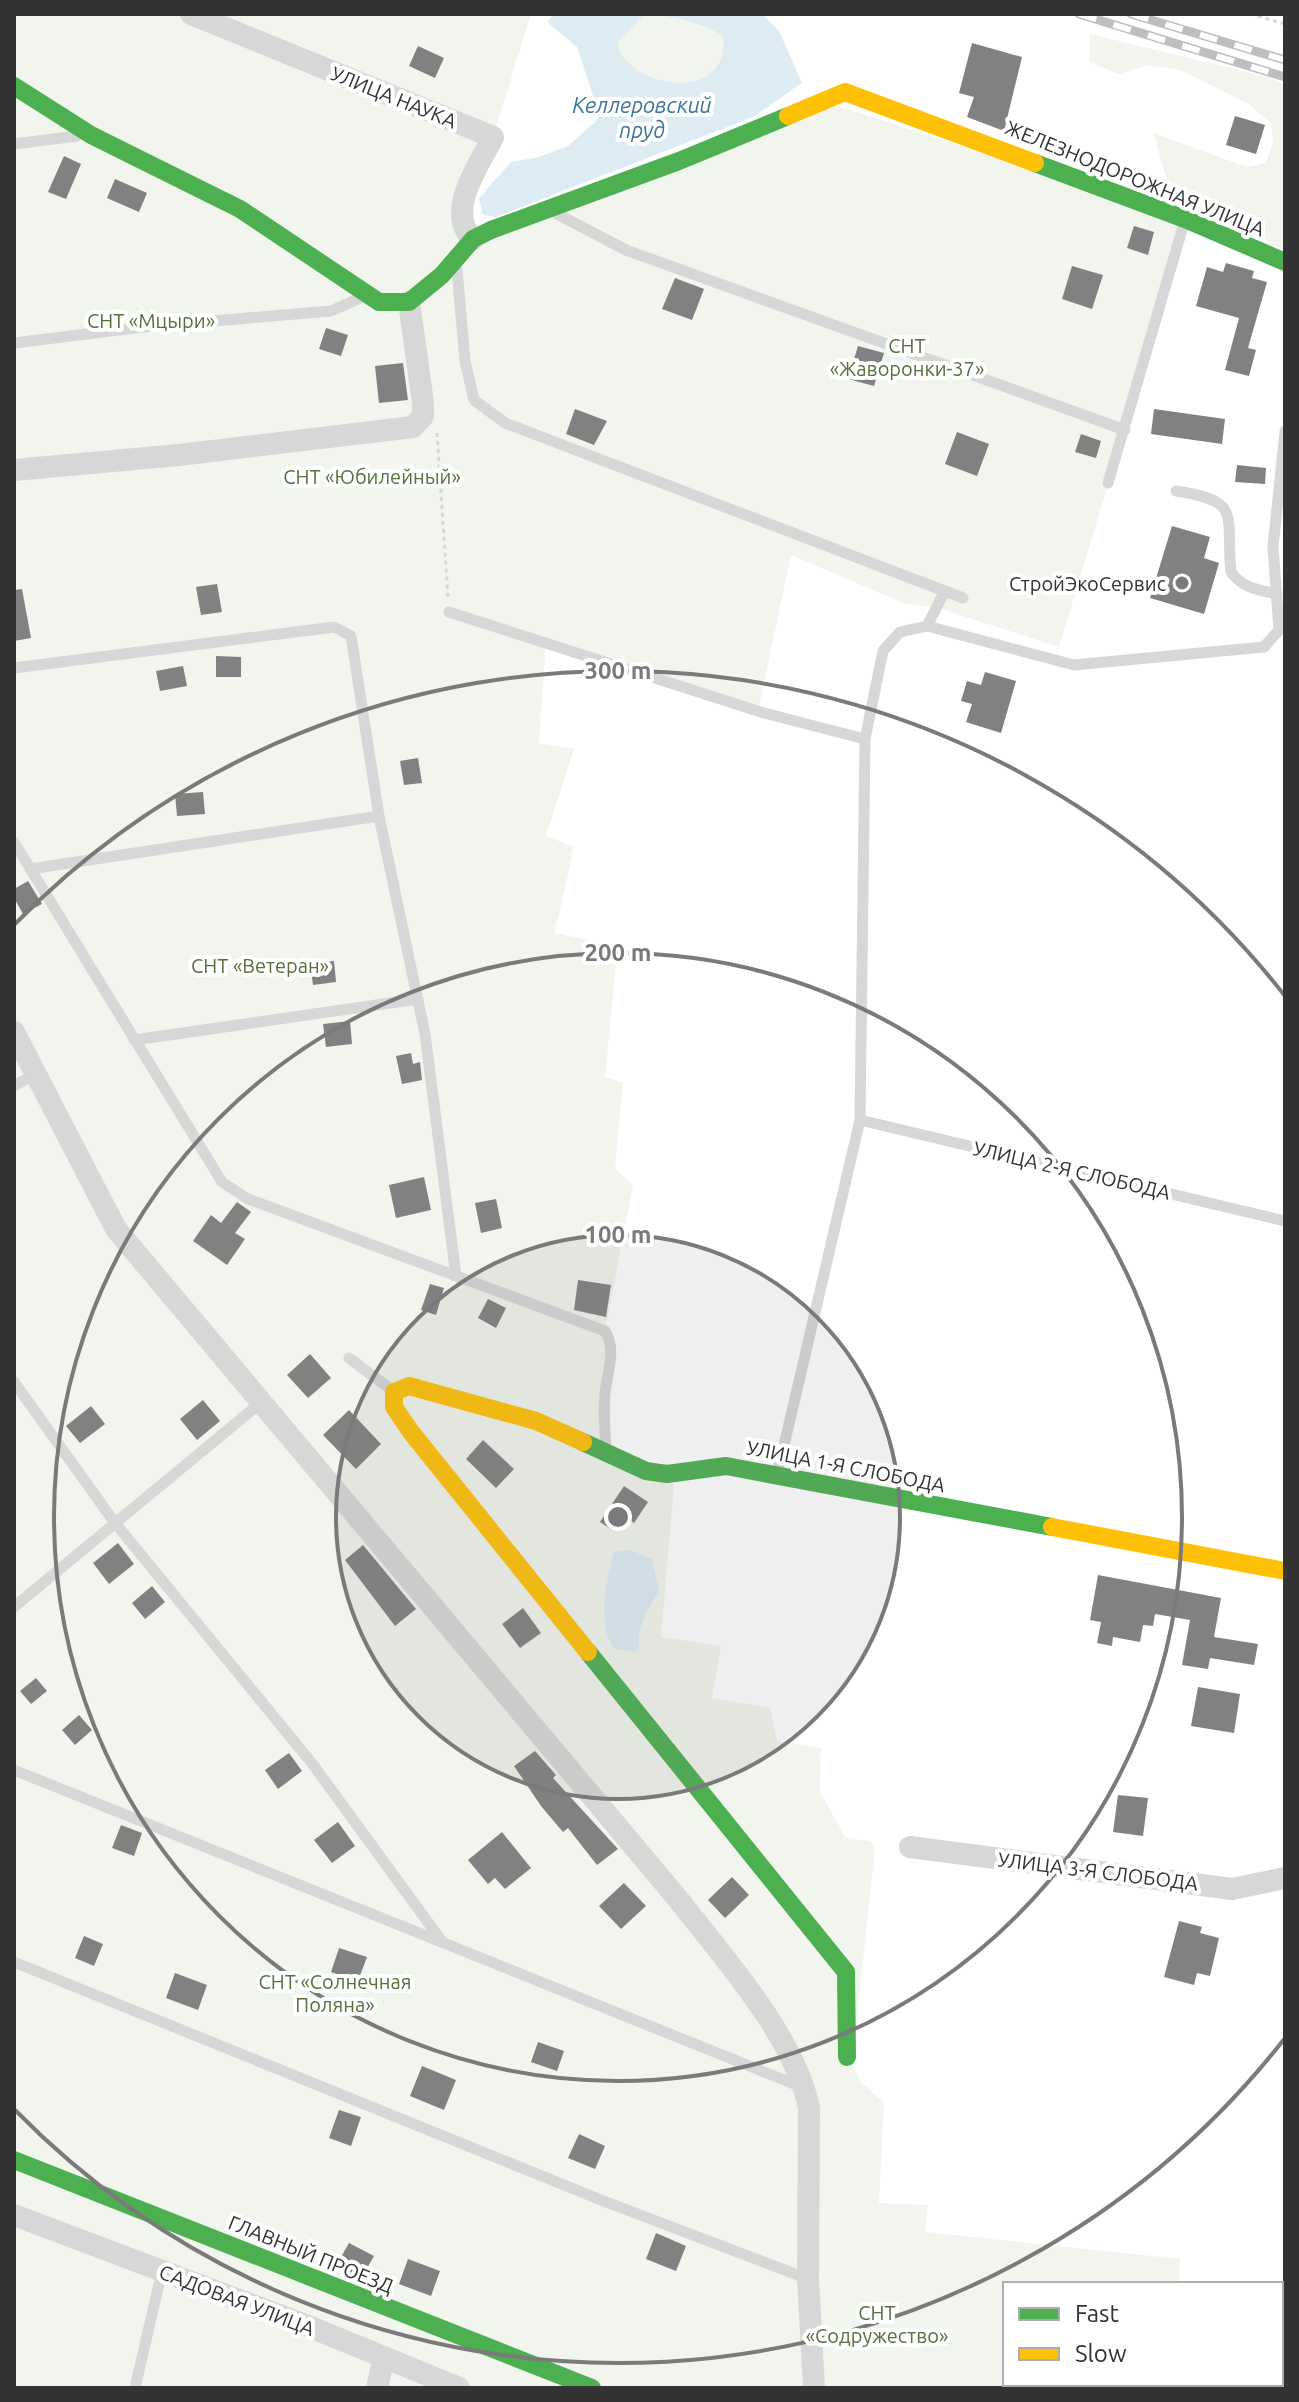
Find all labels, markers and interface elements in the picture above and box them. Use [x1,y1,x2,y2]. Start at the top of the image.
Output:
street label: УЛИЦА НАУКА [328,61,460,133]
water label: Келлеровский пруд [572,92,712,142]
street label: ЖЕЛЕЗНОДОРОЖНАЯ УЛИЦА [1002,115,1268,241]
park label: СНТ «Мцыри» [87,309,215,332]
park label: СНТ «Жаворонки-37» [830,334,984,380]
park label: СНТ «Юбилейный» [283,465,461,488]
place label: СтройЭкоСервис [1009,572,1166,595]
marker: СтройЭкоСервис [1173,574,1191,592]
text: 300 m [585,657,651,684]
text: 200 m [585,939,651,966]
park label: СНТ «Ветеран» [191,954,329,977]
street label: УЛИЦА 2-Я СЛОБОДА [971,1136,1173,1204]
text: 100 m [585,1221,651,1248]
street label: УЛИЦА 1-Я СЛОБОДА [745,1435,947,1497]
centre of rings [604,1503,632,1531]
street label: УЛИЦА 3-Я СЛОБОДА [997,1847,1199,1895]
park label: СНТ «Солнечная Поляна» [259,1970,411,2016]
street label: ГЛАВНЫЙ ПРОЕЗД [225,2210,397,2298]
street label: САДОВАЯ УЛИЦА [156,2260,318,2340]
legend [1003,2282,1283,2386]
text: Fast [1075,2300,1119,2327]
park label: СНТ «Содружество» [806,2301,948,2347]
text: Slow [1075,2340,1127,2367]

